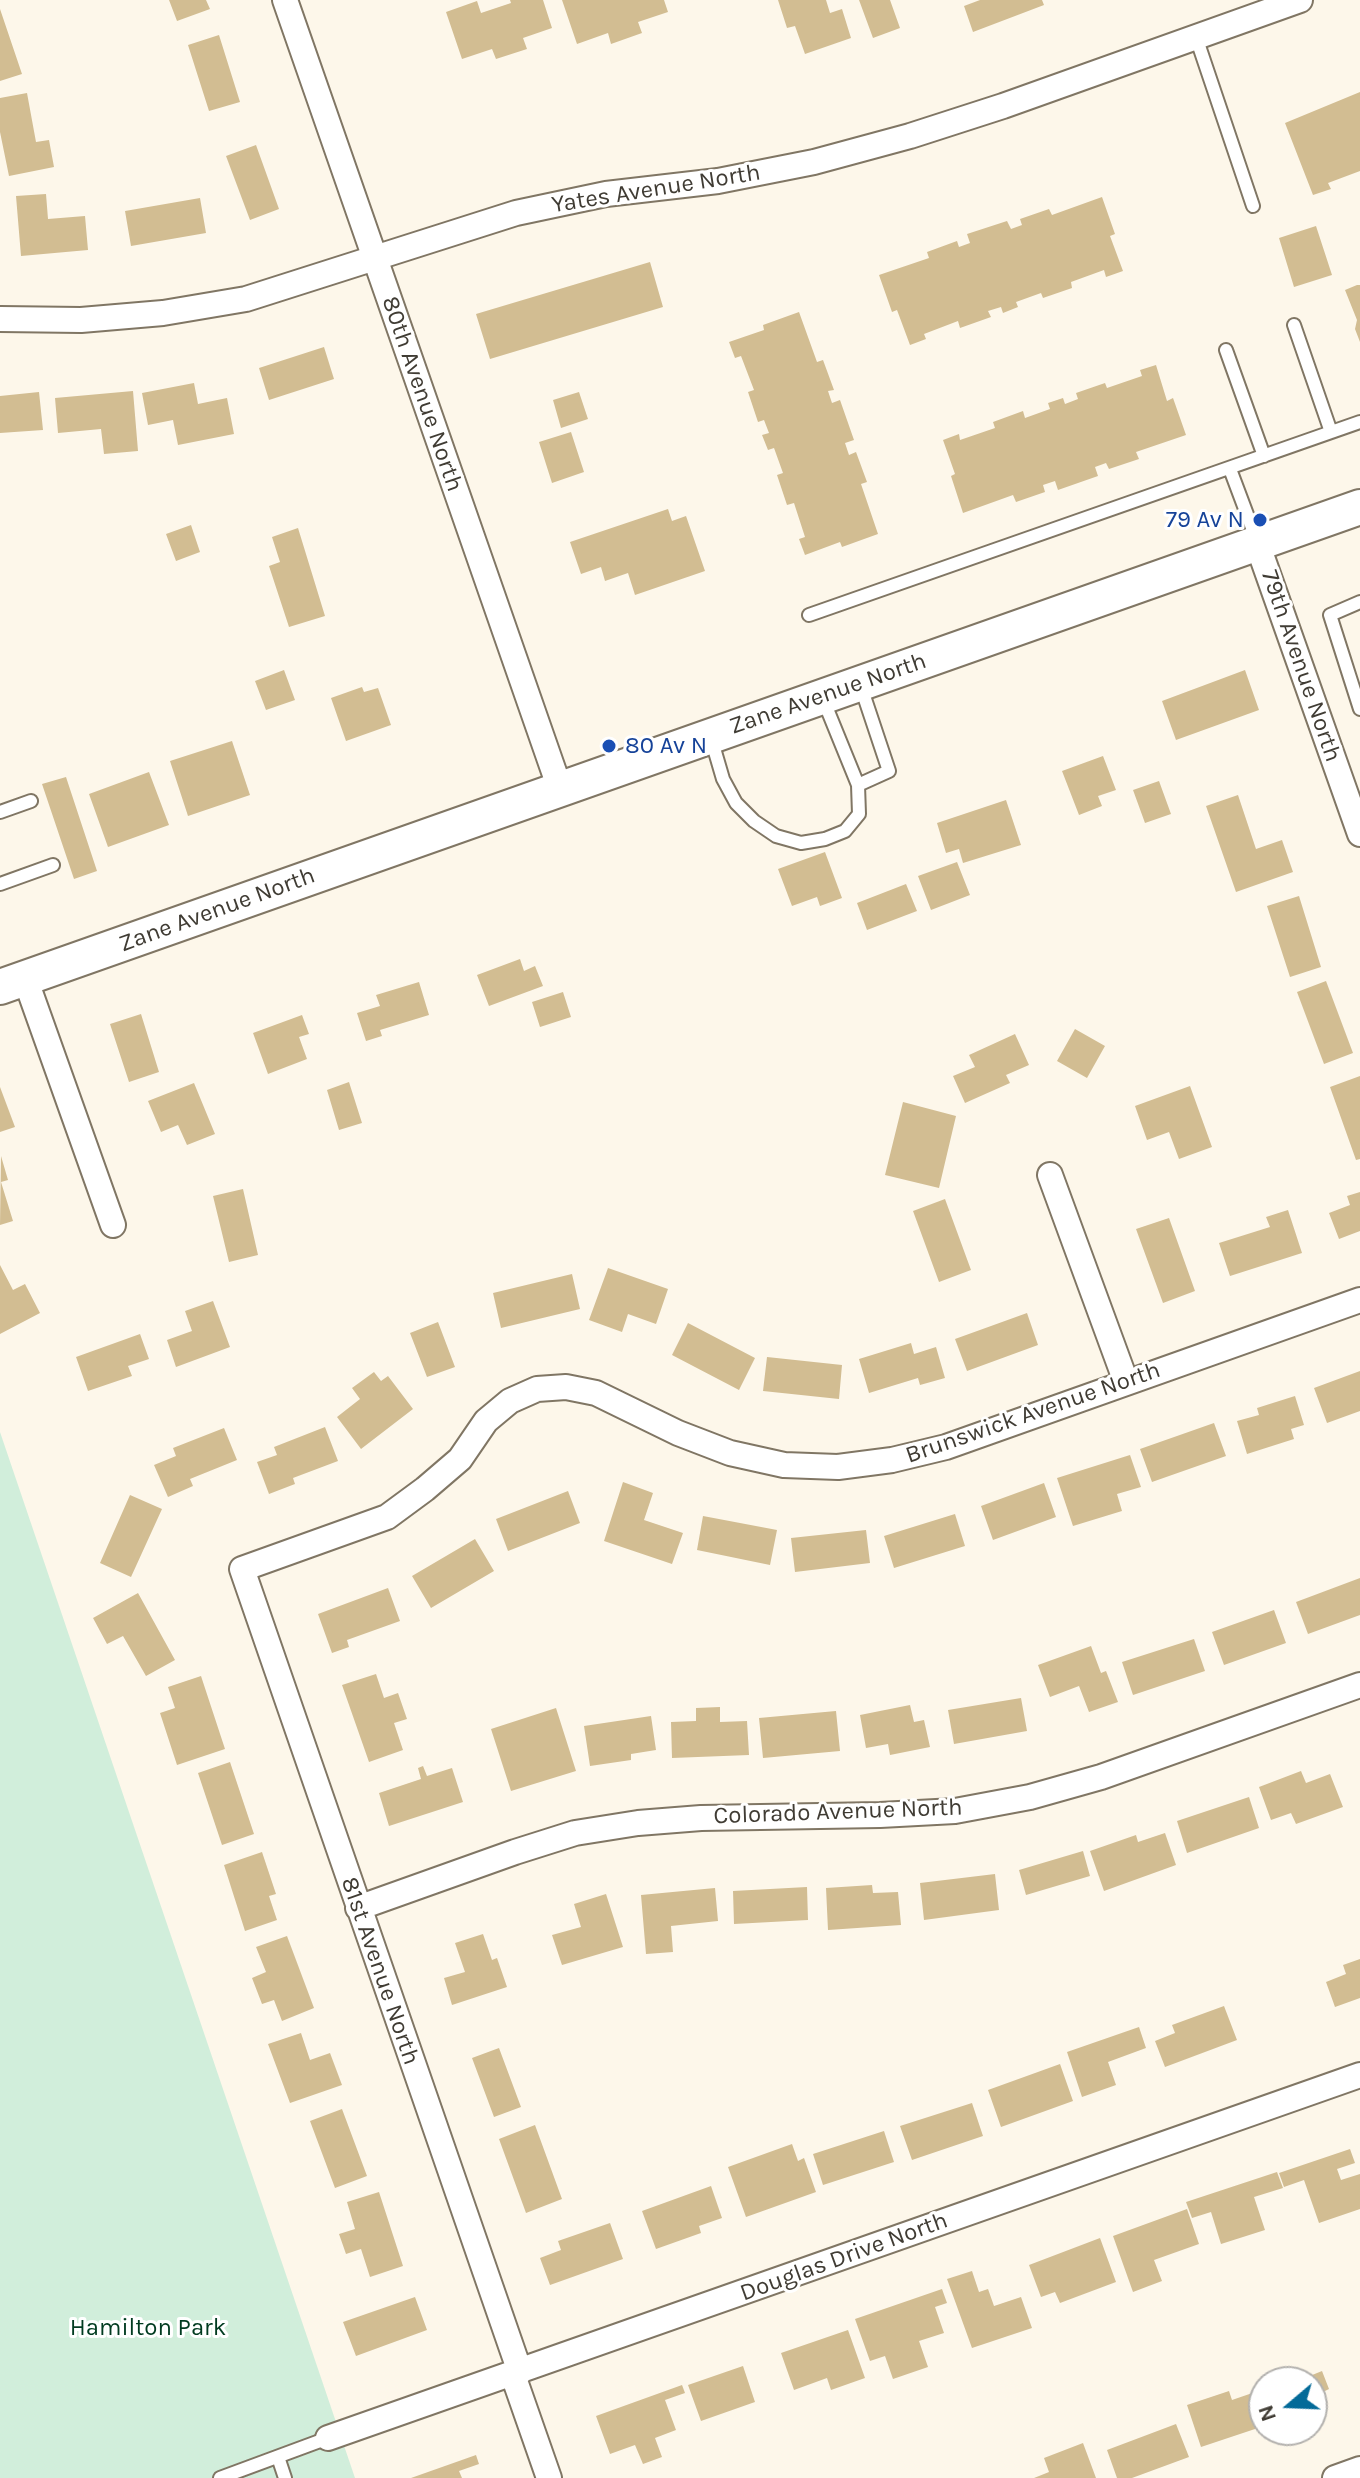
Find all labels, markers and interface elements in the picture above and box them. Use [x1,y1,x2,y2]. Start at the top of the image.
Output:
street label: Yates Avenue North [550,158,762,220]
street label: 80th Avenue North [375,293,469,495]
place label: 79 Av N [1166,506,1244,534]
marker: 79 Av N [1251,511,1269,529]
street label: 79th Avenue North [1255,566,1347,766]
street label: Zane Avenue North [726,647,930,741]
place label: 80 Av N [625,732,707,760]
marker: 80 Av N [600,737,618,755]
street label: Zane Avenue North [115,861,319,959]
street label: Brunswick Avenue North [902,1356,1164,1470]
street label: Colorado Avenue North [713,1793,963,1831]
street label: 81st Avenue North [334,1873,426,2069]
street label: Douglas Drive North [736,2206,952,2308]
park label: Hamilton Park [70,2314,226,2342]
north arrow [1248,2366,1328,2446]
text: N [1252,2401,1282,2425]

